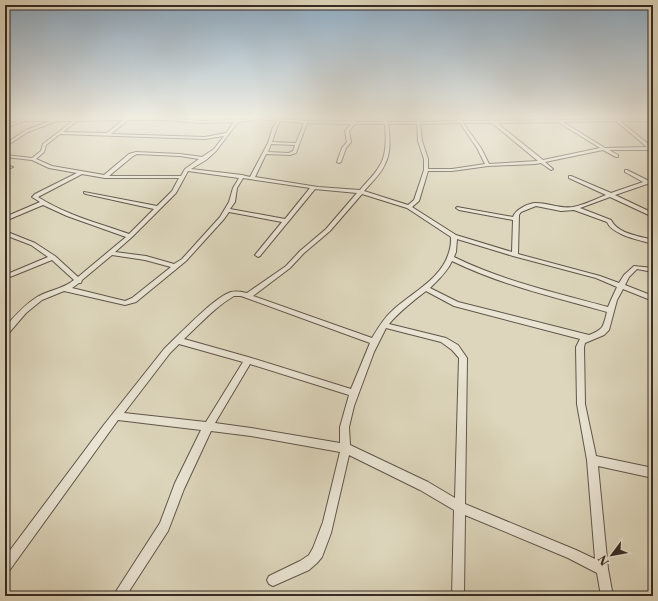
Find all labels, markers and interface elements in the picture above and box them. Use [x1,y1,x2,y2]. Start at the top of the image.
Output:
north arrow [592,535,632,575]
text: N [595,552,612,568]

